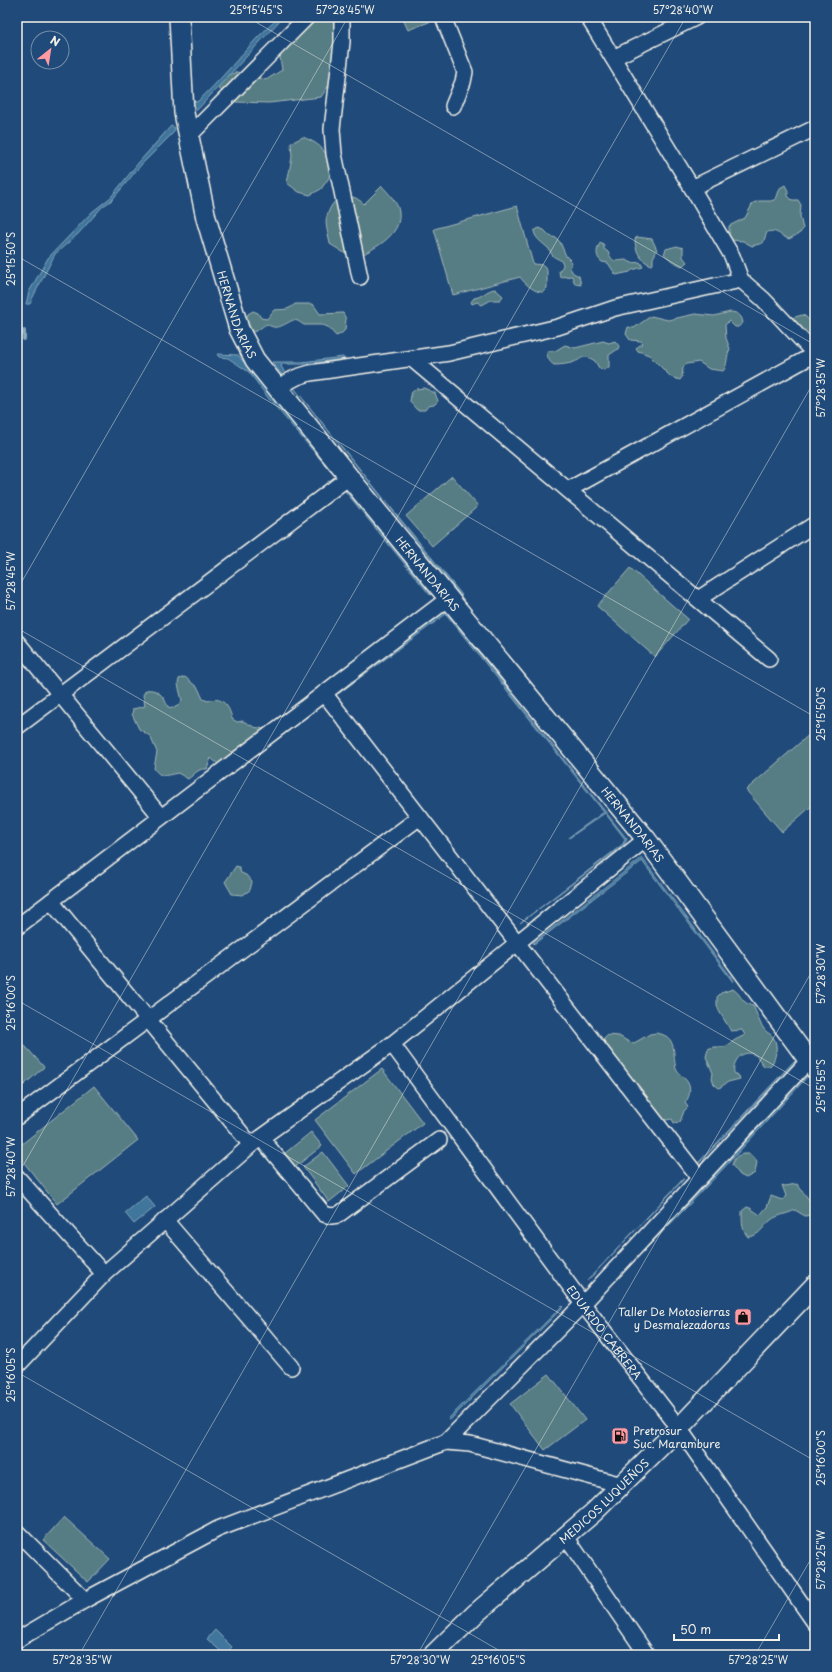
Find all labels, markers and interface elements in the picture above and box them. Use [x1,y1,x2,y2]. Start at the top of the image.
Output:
text: 25°15'45"S [229,2,283,17]
text: 57°28'45"W [315,2,375,17]
text: 57°28'40"W [653,2,714,17]
north arrow [30,30,70,70]
text: N [47,31,64,51]
text: 25°15'50"S [3,232,18,286]
street label: HERNANDARIAS [214,268,261,362]
text: 57°28'35"W [813,358,828,418]
street label: HERNANDARIAS [392,532,464,615]
text: 57°28'45"W [3,551,18,611]
text: 25°15'50"S [813,687,828,741]
street label: HERNANDARIAS [598,783,669,866]
text: 57°28'30"W [813,943,828,1004]
text: 25°16'00"S [3,975,18,1031]
text: 25°15'55"S [813,1059,828,1113]
text: 57°28'40"W [3,1136,18,1197]
street label: EDUARDO CABRERA [563,1281,646,1383]
place label: Taller De Motosierras y Desmalezadoras [618,1303,730,1333]
shop icon: Taller De Motosierras y Desmalezadoras [733,1307,753,1327]
text: 25°16'05"S [3,1347,18,1403]
place label: Pretrosur Suc. Marambure [633,1422,720,1452]
fuel station icon: Pretrosur Suc. Marambure [610,1426,630,1446]
text: 25°16'00"S [813,1430,828,1486]
street label: MEDICOS LUQUEÑOS [555,1454,652,1547]
text: 57°28'25"W [813,1529,828,1590]
scale bar [674,1616,779,1642]
text: 50 m [680,1620,711,1638]
text: 57°28'35"W [52,1652,112,1667]
text: 57°28'30"W [390,1652,451,1667]
text: 25°16'05"S [470,1652,526,1667]
text: 57°28'25"W [728,1652,789,1667]

